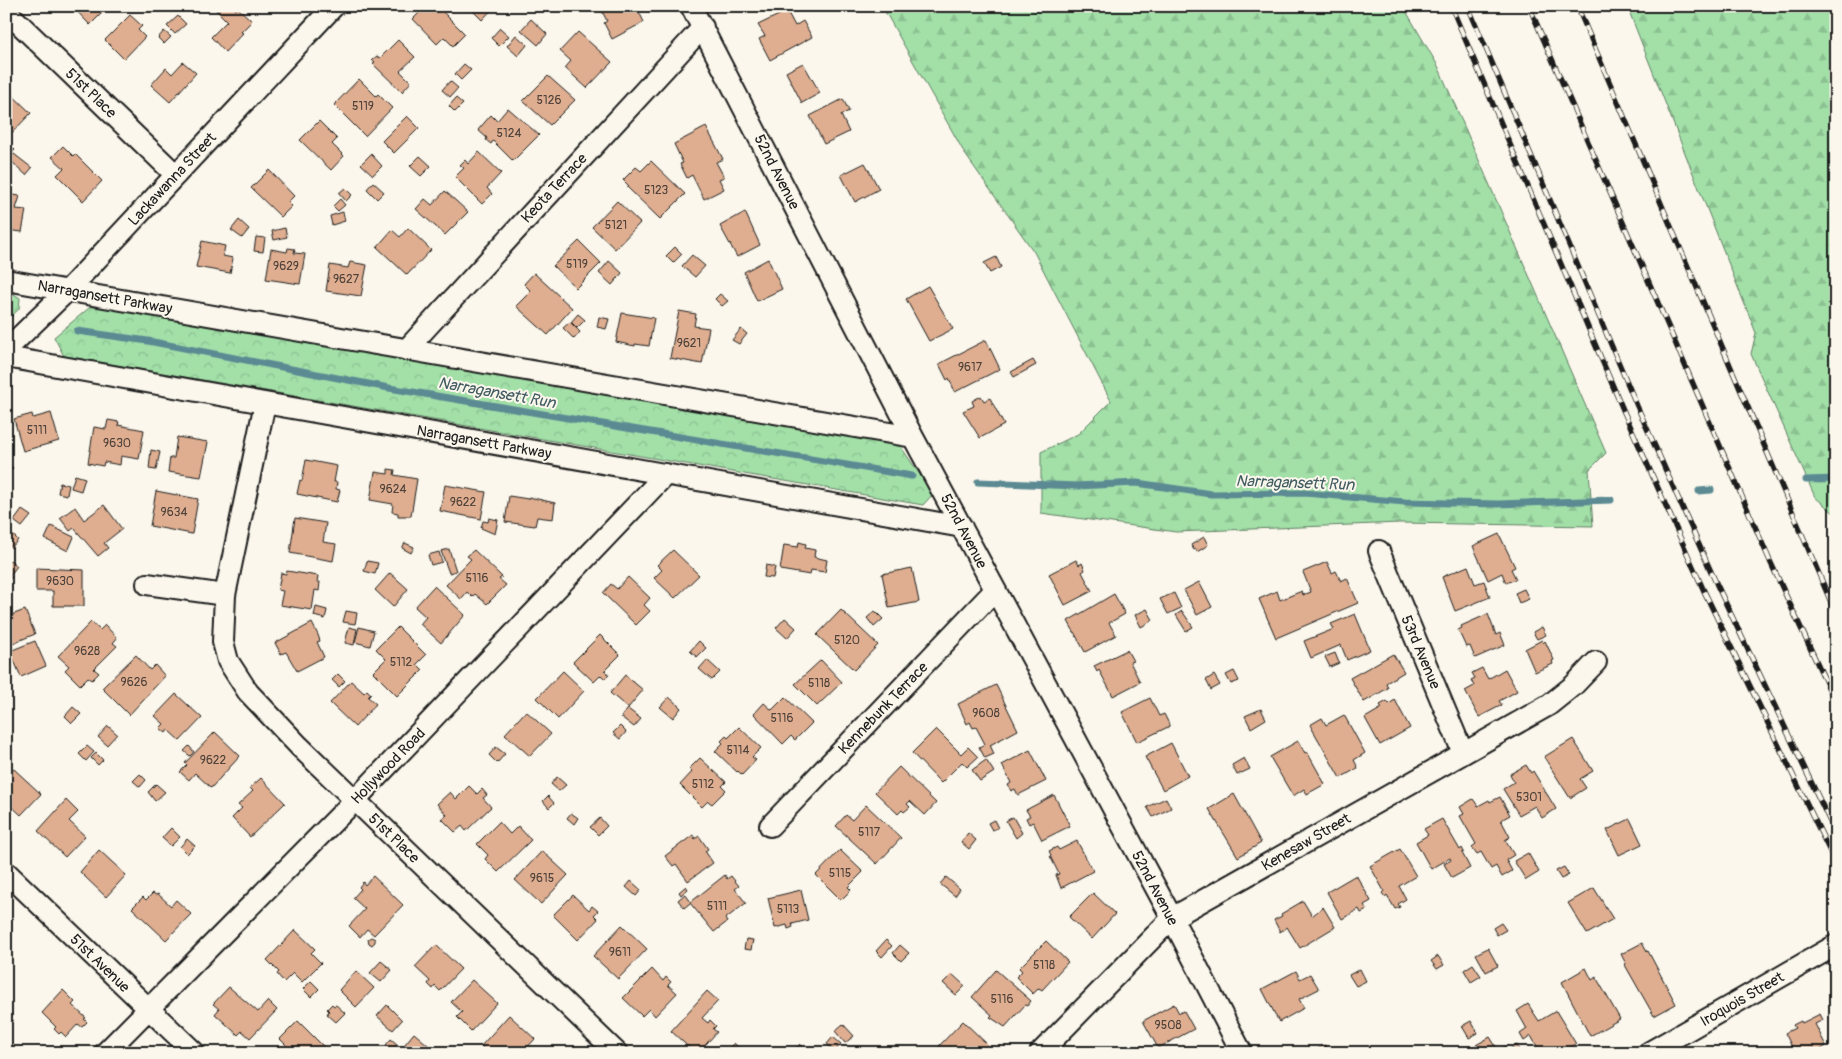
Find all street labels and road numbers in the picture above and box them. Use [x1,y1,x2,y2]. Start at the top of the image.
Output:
street label: 51st Place [61,64,121,123]
street label: Lackawanna Street [124,128,221,230]
street label: 52nd Avenue [750,132,804,213]
street label: Keota Terrace [517,149,592,227]
street label: Narragansett Parkway [36,276,174,319]
street label: Narragansett Parkway [415,421,553,464]
street label: 52nd Avenue [936,491,991,572]
street label: 53rd Avenue [1397,612,1445,692]
street label: Kennebunk Terrace [835,658,933,758]
street label: Hollywood Road [347,724,430,809]
street label: 51st Place [364,809,424,868]
street label: Kenesaw Street [1258,809,1355,876]
street label: 52nd Avenue [1127,848,1182,929]
street label: 51st Avenue [66,930,134,997]
street label: Iroquois Street [1697,967,1788,1031]

